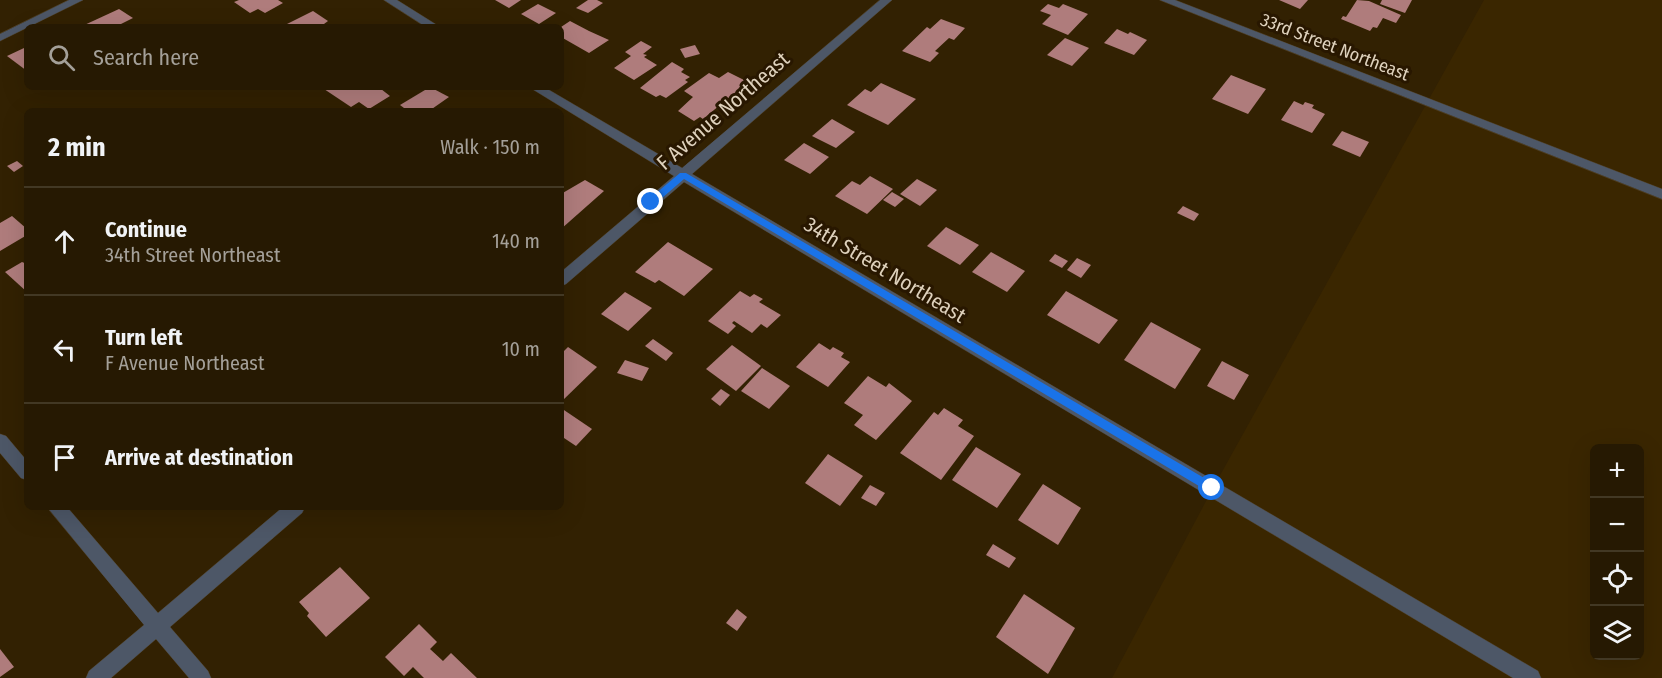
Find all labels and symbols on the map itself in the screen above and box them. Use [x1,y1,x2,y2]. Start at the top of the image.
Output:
street label: 33rd Street Northeast [1258,9,1413,86]
street label: F Avenue Northeast [651,46,795,176]
route end [637,188,663,214]
street label: 34th Street Northeast [799,211,971,329]
route start [1198,474,1224,500]

